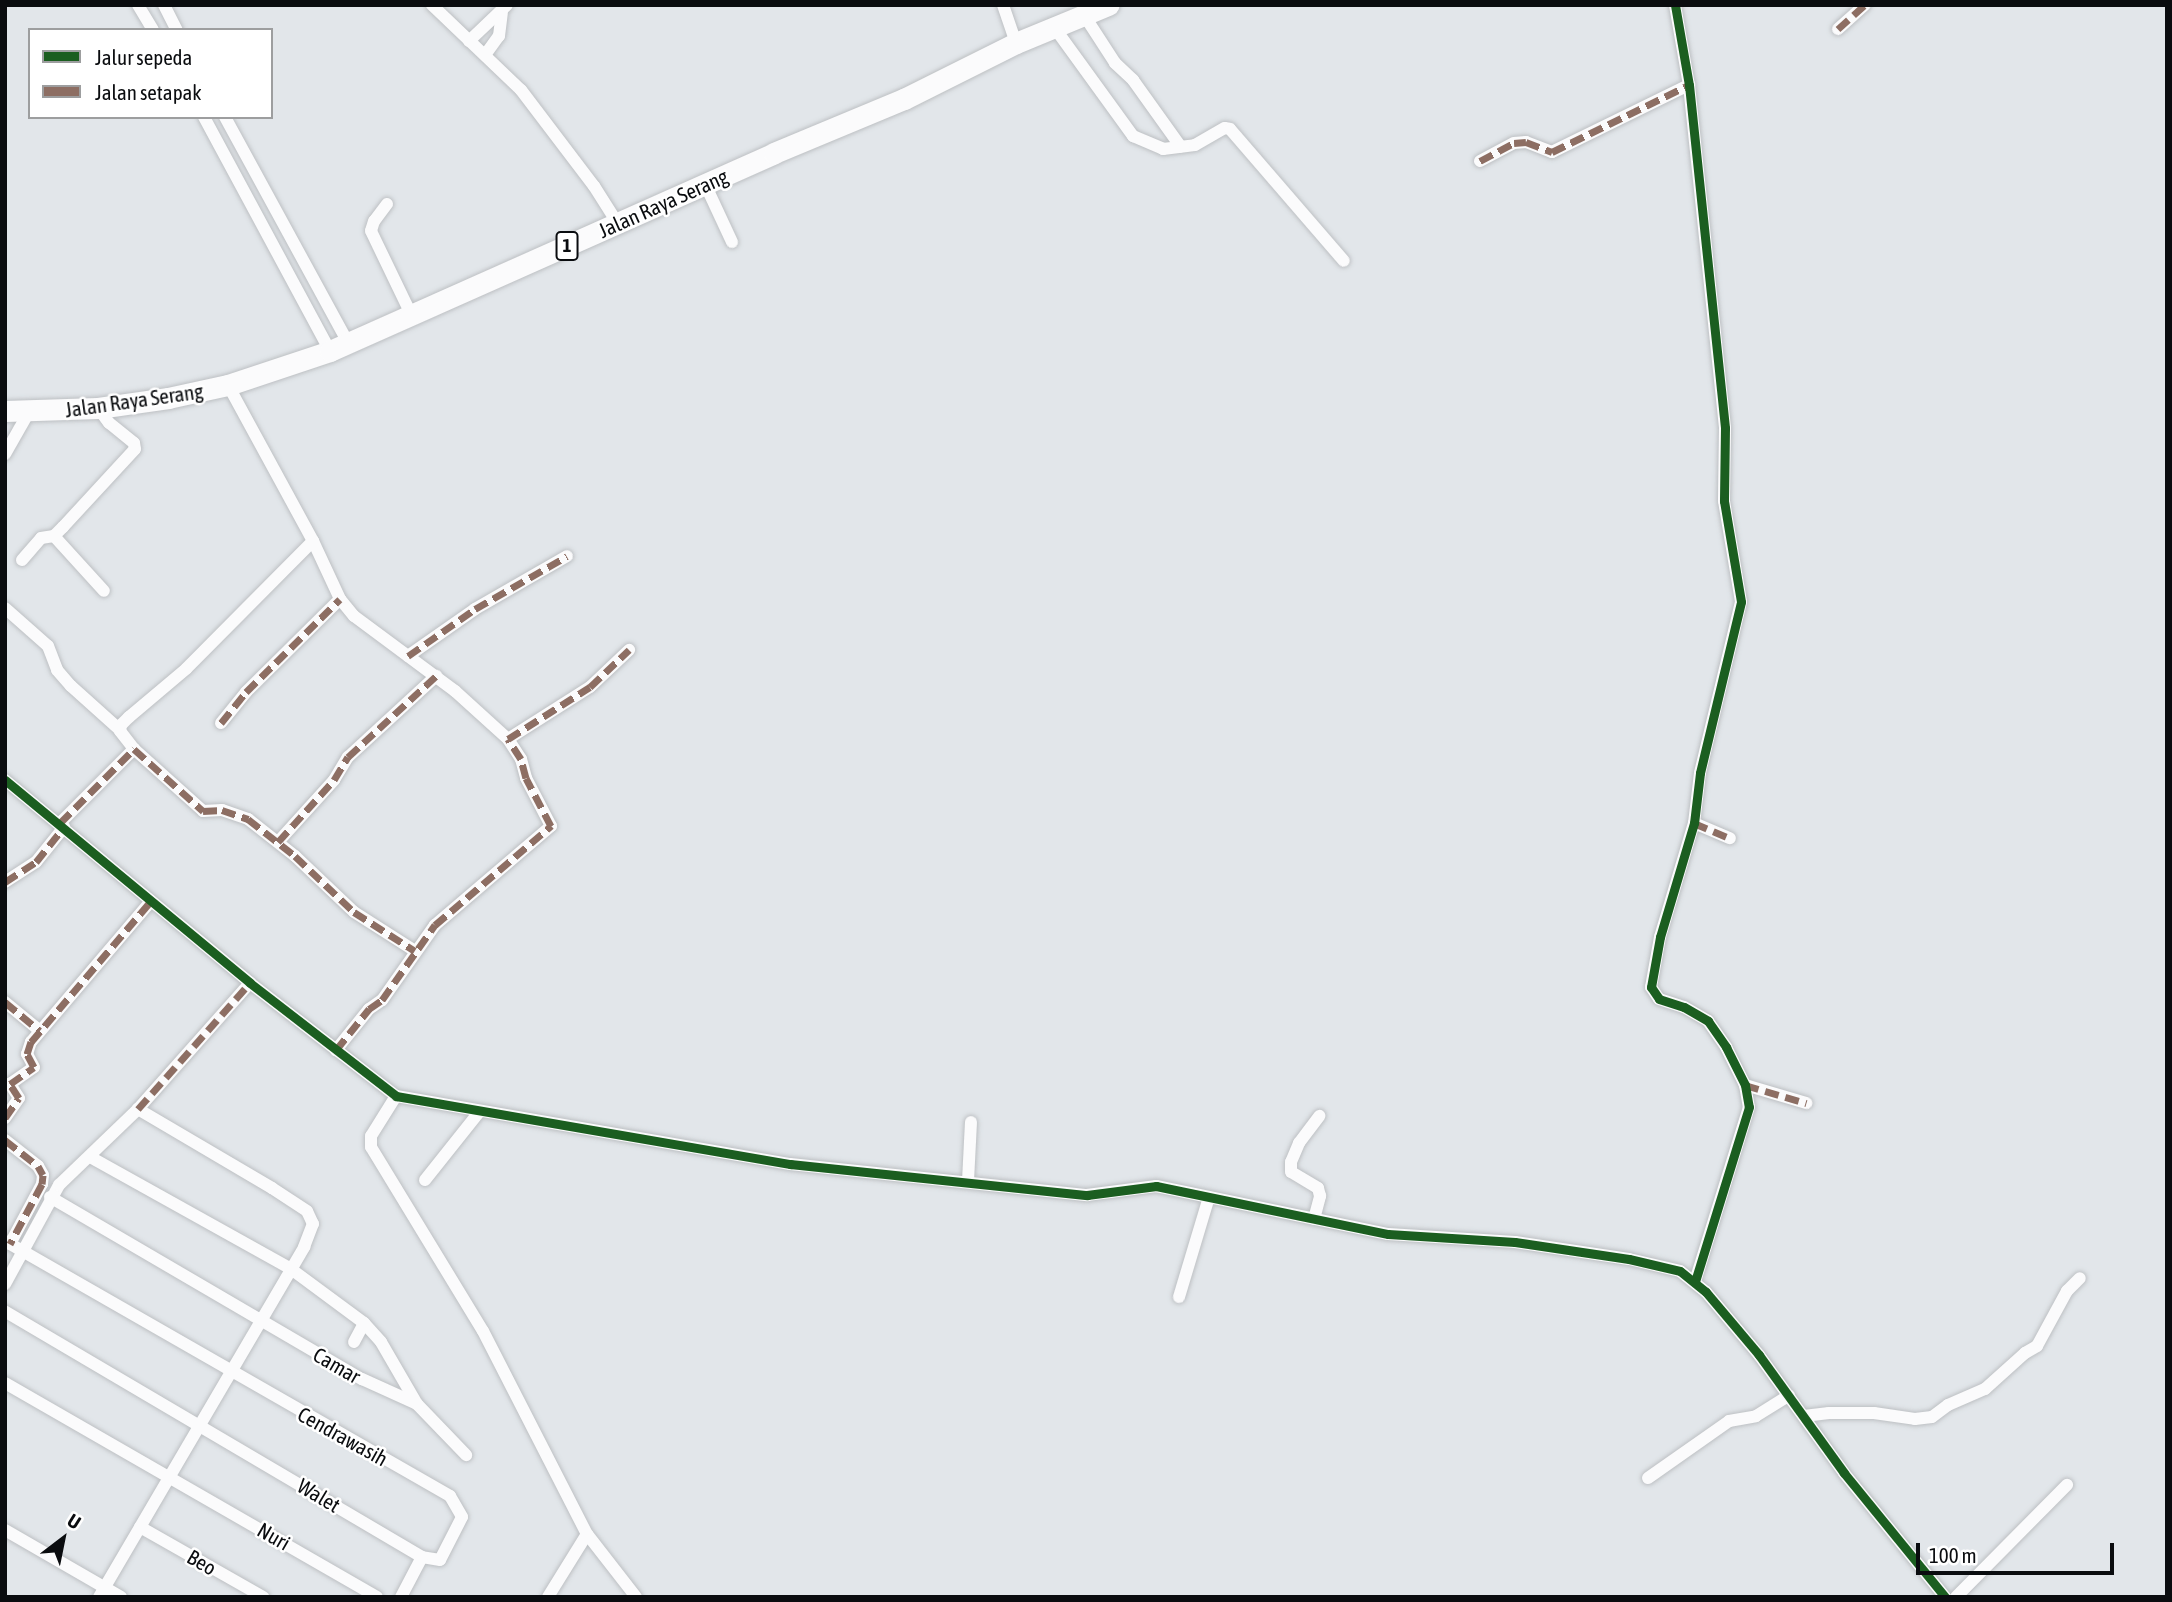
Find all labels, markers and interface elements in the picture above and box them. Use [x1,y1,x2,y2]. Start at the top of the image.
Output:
legend [28,28,273,119]
text: Jalur sepeda [95,45,192,69]
text: Jalan setapak [95,80,202,104]
street label: Jalan Raya Serang [594,163,732,243]
road number: 1 [555,230,579,262]
street label: Jalan Raya Serang [63,378,205,422]
street label: Camar [309,1342,365,1388]
street label: Cendrawasih [294,1401,392,1471]
street label: Walet [293,1473,345,1517]
north arrow [28,1504,98,1574]
text: U [64,1509,85,1533]
street label: Nuri [253,1517,295,1555]
scale bar [1920,1528,2118,1572]
text: 100 m [1929,1543,1977,1567]
street label: Beo [183,1544,221,1580]

